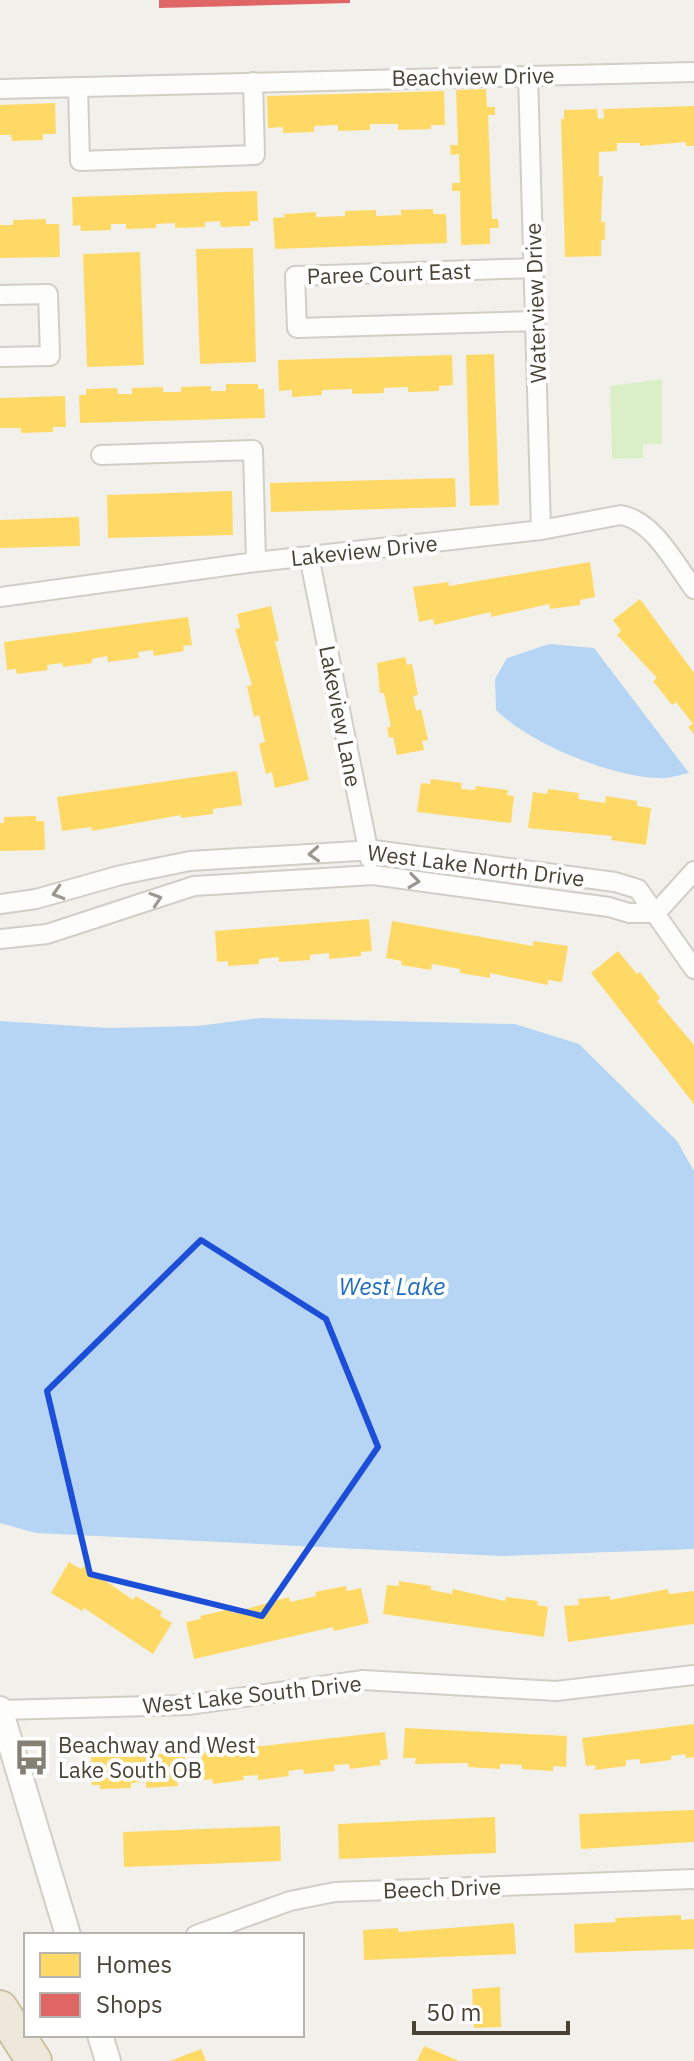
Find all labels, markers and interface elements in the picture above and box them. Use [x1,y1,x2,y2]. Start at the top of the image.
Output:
street label: Beachview Drive [391,60,555,92]
street label: Waterview Drive [518,222,552,384]
street label: Paree Court East [306,256,472,290]
street label: Lakeview Drive [289,528,439,572]
street label: Lakeview Lane [313,643,369,789]
street label: West Lake North Drive [366,837,586,893]
one-way arrow [307,845,320,862]
one-way arrow [407,872,420,889]
one-way arrow [51,883,65,899]
one-way arrow [149,892,163,908]
water label: West Lake [339,1270,445,1302]
street label: West Lake South Drive [141,1668,363,1720]
place label: Beachway and West Lake South OB [58,1730,256,1784]
bus stop icon: Beachway and West Lake South OB [13,1738,51,1776]
street label: Beech Drive [382,1871,502,1905]
legend [24,1933,304,2037]
text: Homes [96,1948,172,1980]
scale bar [414,1985,568,2035]
text: Shops [96,1988,163,2020]
text: 50 m [426,1996,481,2028]

